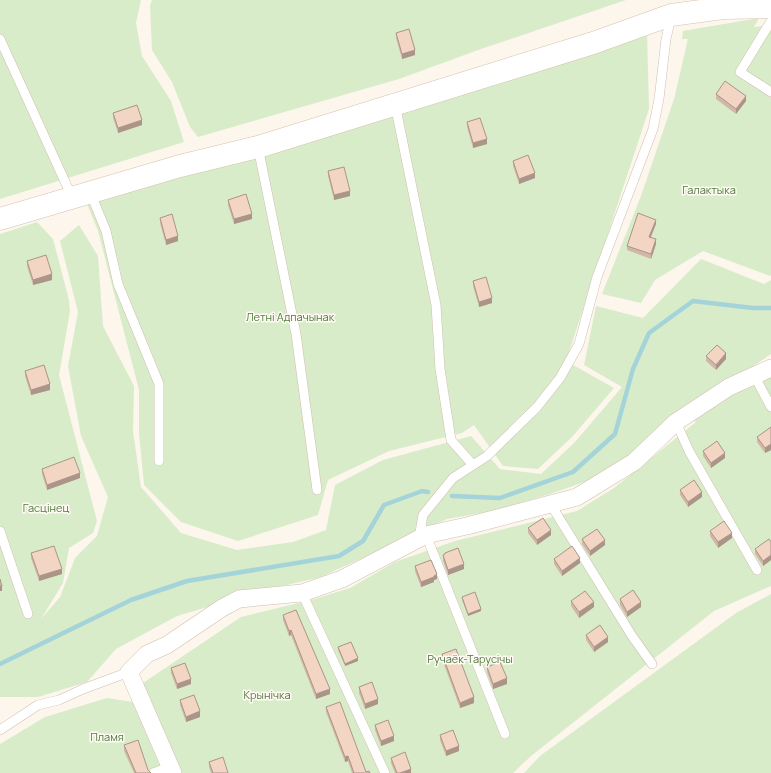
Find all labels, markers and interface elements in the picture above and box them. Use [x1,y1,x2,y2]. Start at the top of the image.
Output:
park label: Галактыка [682,182,736,197]
park label: Летні Адпачынак [246,309,335,324]
park label: Гасцінец [23,500,69,515]
park label: Ручаёк-Тарусічы [427,651,513,666]
park label: Крынічка [243,687,291,702]
park label: Пламя [90,729,124,744]

